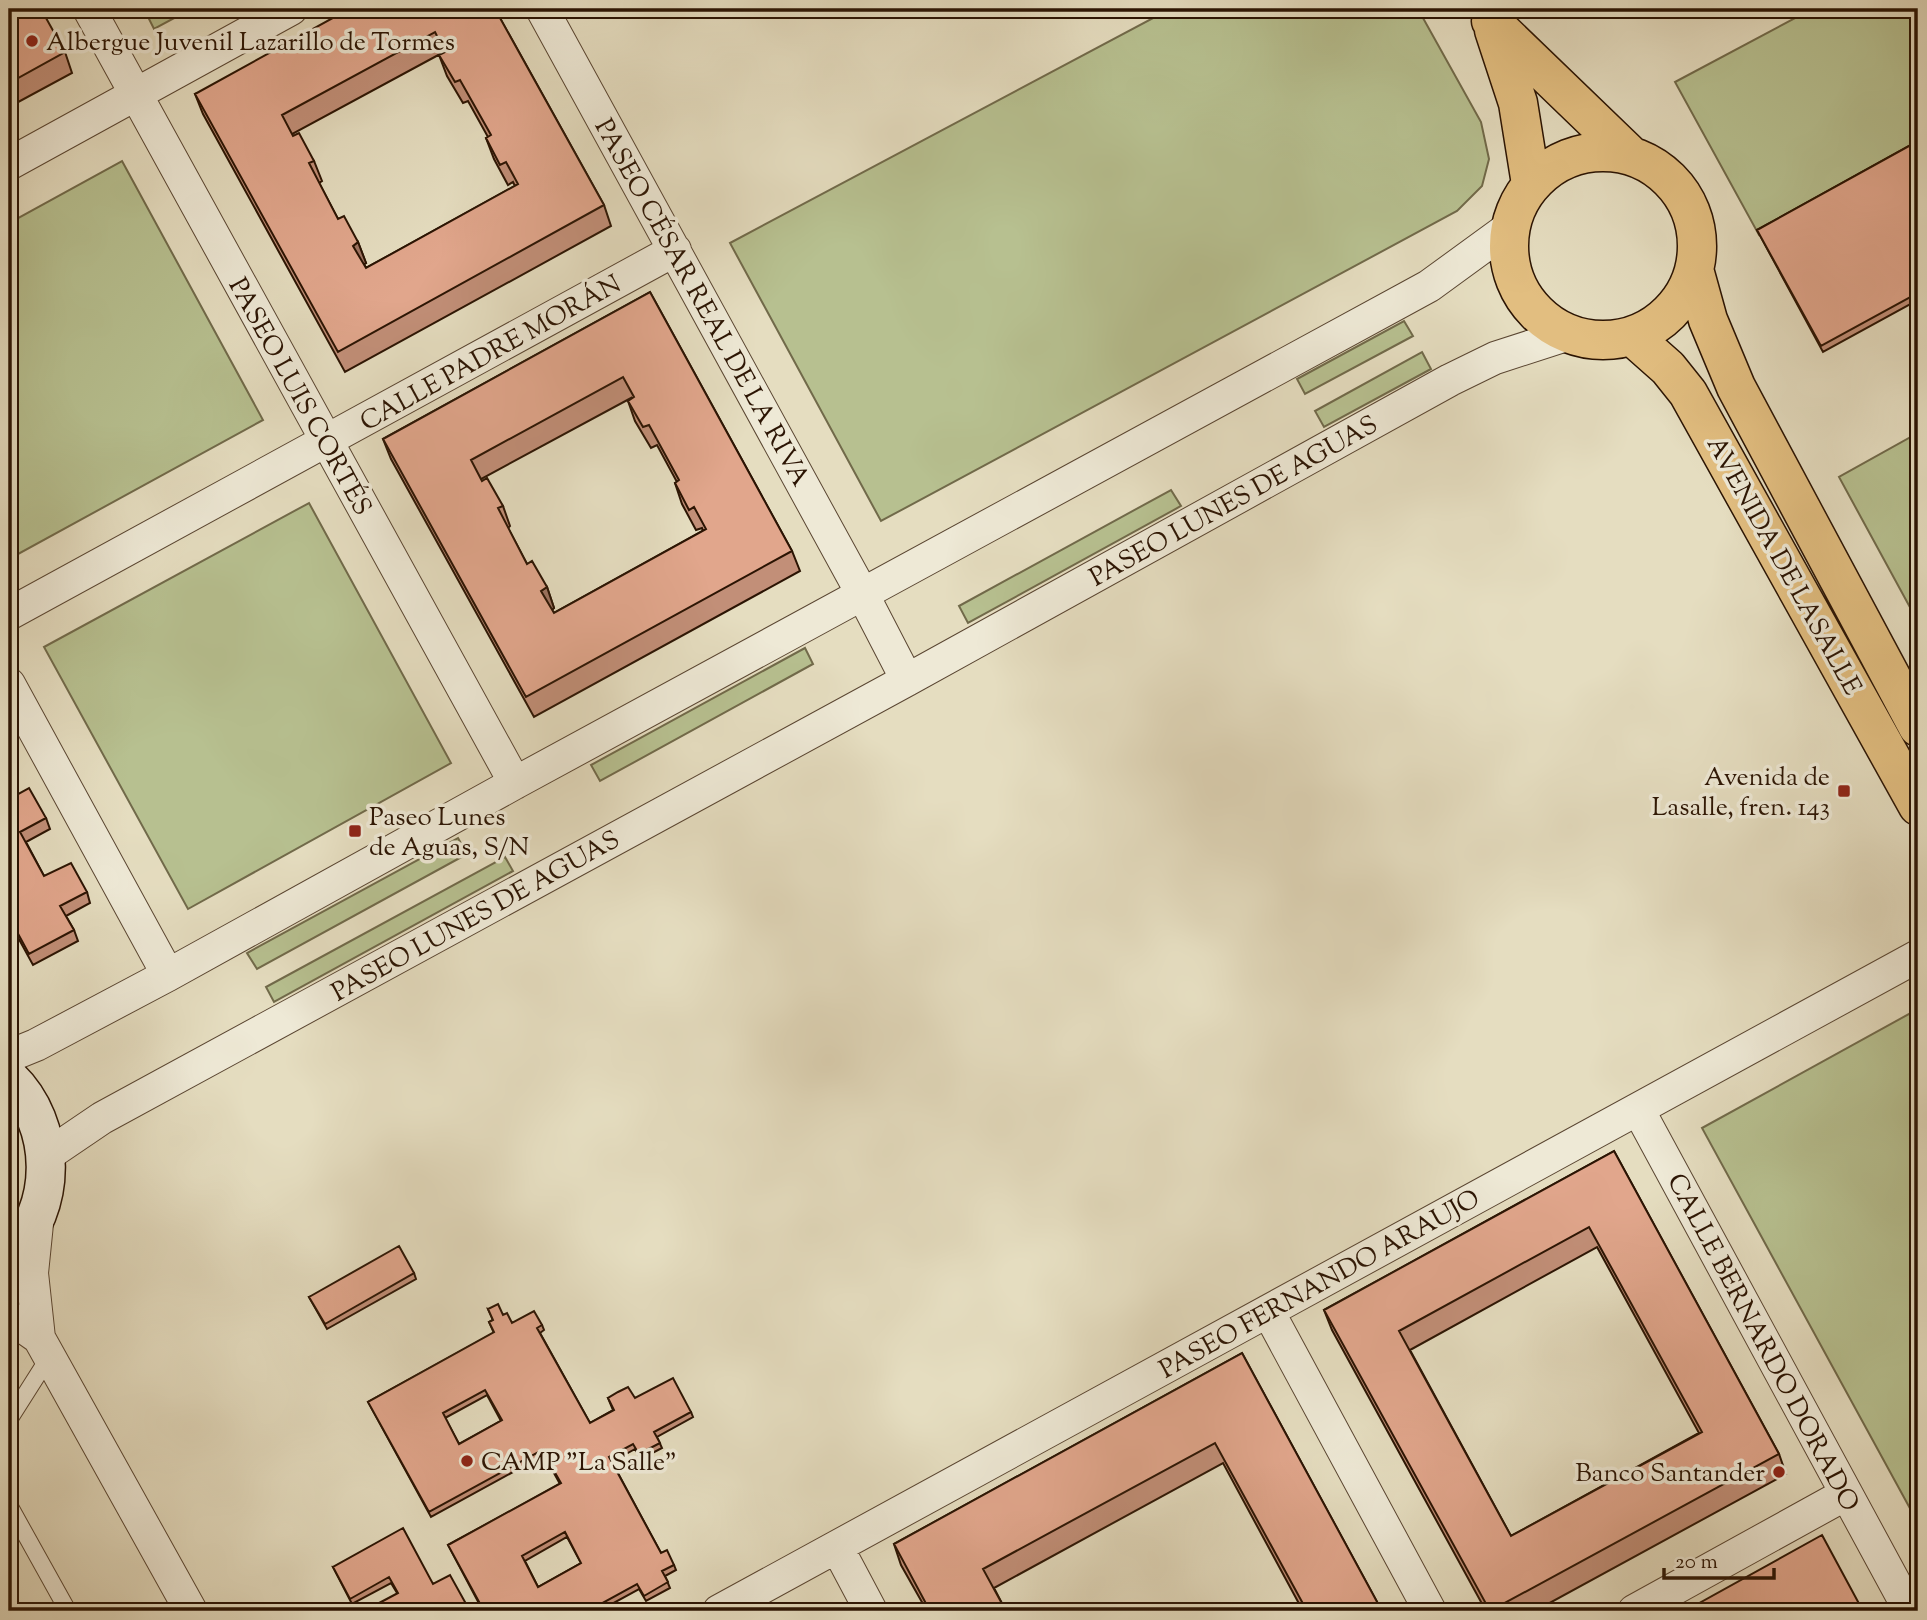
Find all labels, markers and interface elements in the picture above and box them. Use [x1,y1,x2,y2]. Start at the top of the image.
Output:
place label: Albergue Juvenil Lazarillo de Tormes [46,25,455,62]
marker: Albergue Juvenil Lazarillo de Tormes [24,33,40,49]
street label: PASEO CÉSAR REAL DE LA RIVA [584,113,818,494]
street label: CALLE PADRE MORÁN [354,267,629,442]
street label: PASEO LUIS CORTÉS [218,272,380,523]
street label: PASEO LUNES DE AGUAS [1083,407,1385,597]
street label: AVENIDA DE LASALLE [1696,430,1870,702]
place label: Avenida de Lasalle, fren. 143 [1652,760,1830,827]
marker: Avenida de Lasalle, fren. 143 [1836,783,1852,799]
place label: Paseo Lunes de Aguas, S/N [369,800,529,867]
street label: PASEO LUNES DE AGUAS [325,822,627,1012]
marker: Paseo Lunes de Aguas, S/N [347,823,363,839]
street label: CALLE BERNARDO DORADO [1657,1168,1867,1519]
street label: PASEO FERNANDO ARAUJO [1153,1181,1487,1389]
place label: CAMP "La Salle" [481,1445,677,1482]
marker: CAMP "La Salle" [459,1453,475,1469]
place label: Banco Santander [1575,1456,1765,1493]
marker: Banco Santander [1771,1464,1787,1480]
scale bar [1664,1536,1775,1580]
text: 20 m [1675,1548,1718,1578]

